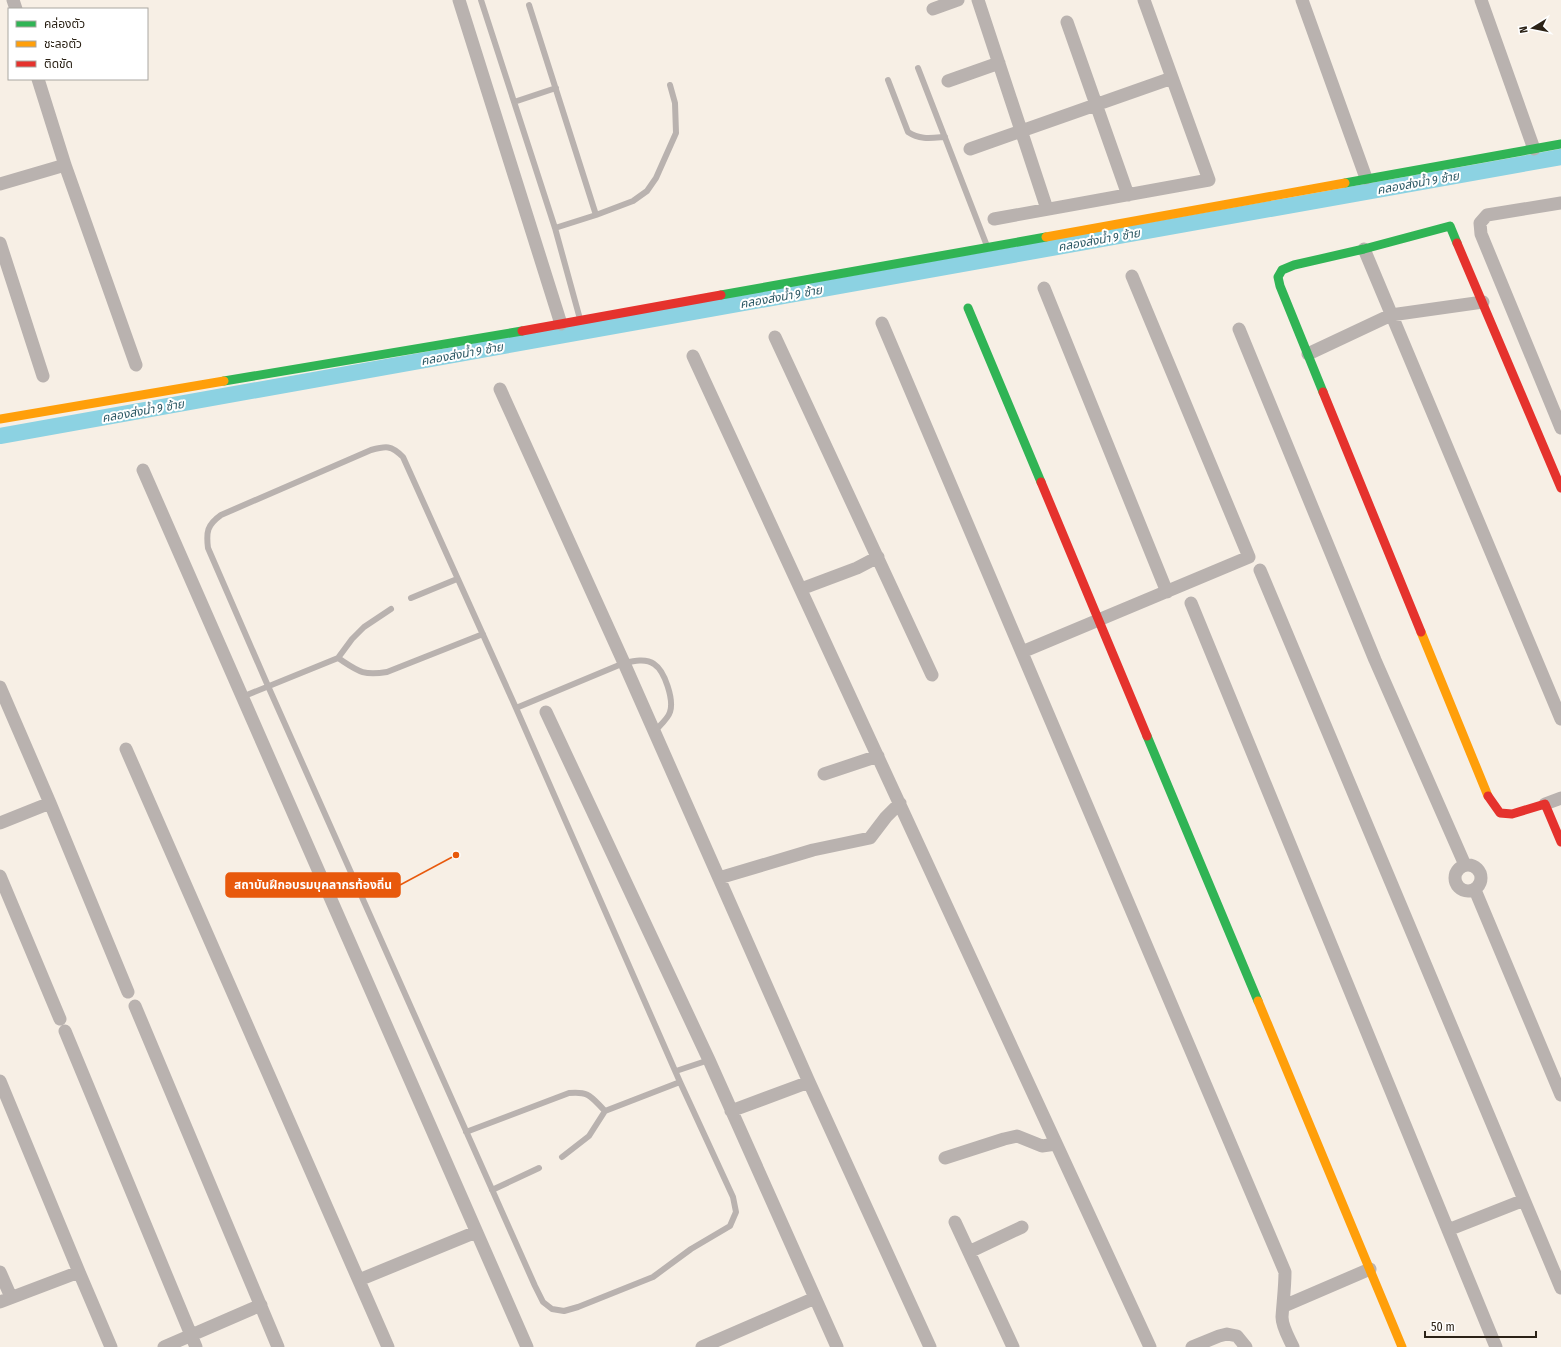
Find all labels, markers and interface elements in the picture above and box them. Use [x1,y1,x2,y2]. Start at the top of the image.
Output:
legend [8,8,148,80]
north arrow [1513,8,1553,48]
text: คล่องตัว [44,17,85,31]
text: N [1517,25,1531,34]
text: ชะลอตัว [44,37,82,51]
text: ติดขัด [44,57,73,71]
water label: คลองส่งน้ำ 9 ซ้าย [1376,167,1461,197]
water label: คลองส่งน้ำ 9 ซ้าย [1057,224,1142,254]
water label: คลองส่งน้ำ 9 ซ้าย [739,281,824,311]
water label: คลองส่งน้ำ 9 ซ้าย [420,338,505,368]
water label: คลองส่งน้ำ 9 ซ้าย [101,395,186,425]
callout: สถาบันฝึกอบรมบุคลากรท้องถิ่น [226,873,400,897]
text: สถาบันฝึกอบรมบุคลากรท้องถิ่น [234,877,392,892]
scale bar [1425,1313,1536,1339]
text: 50 m [1431,1320,1455,1334]

